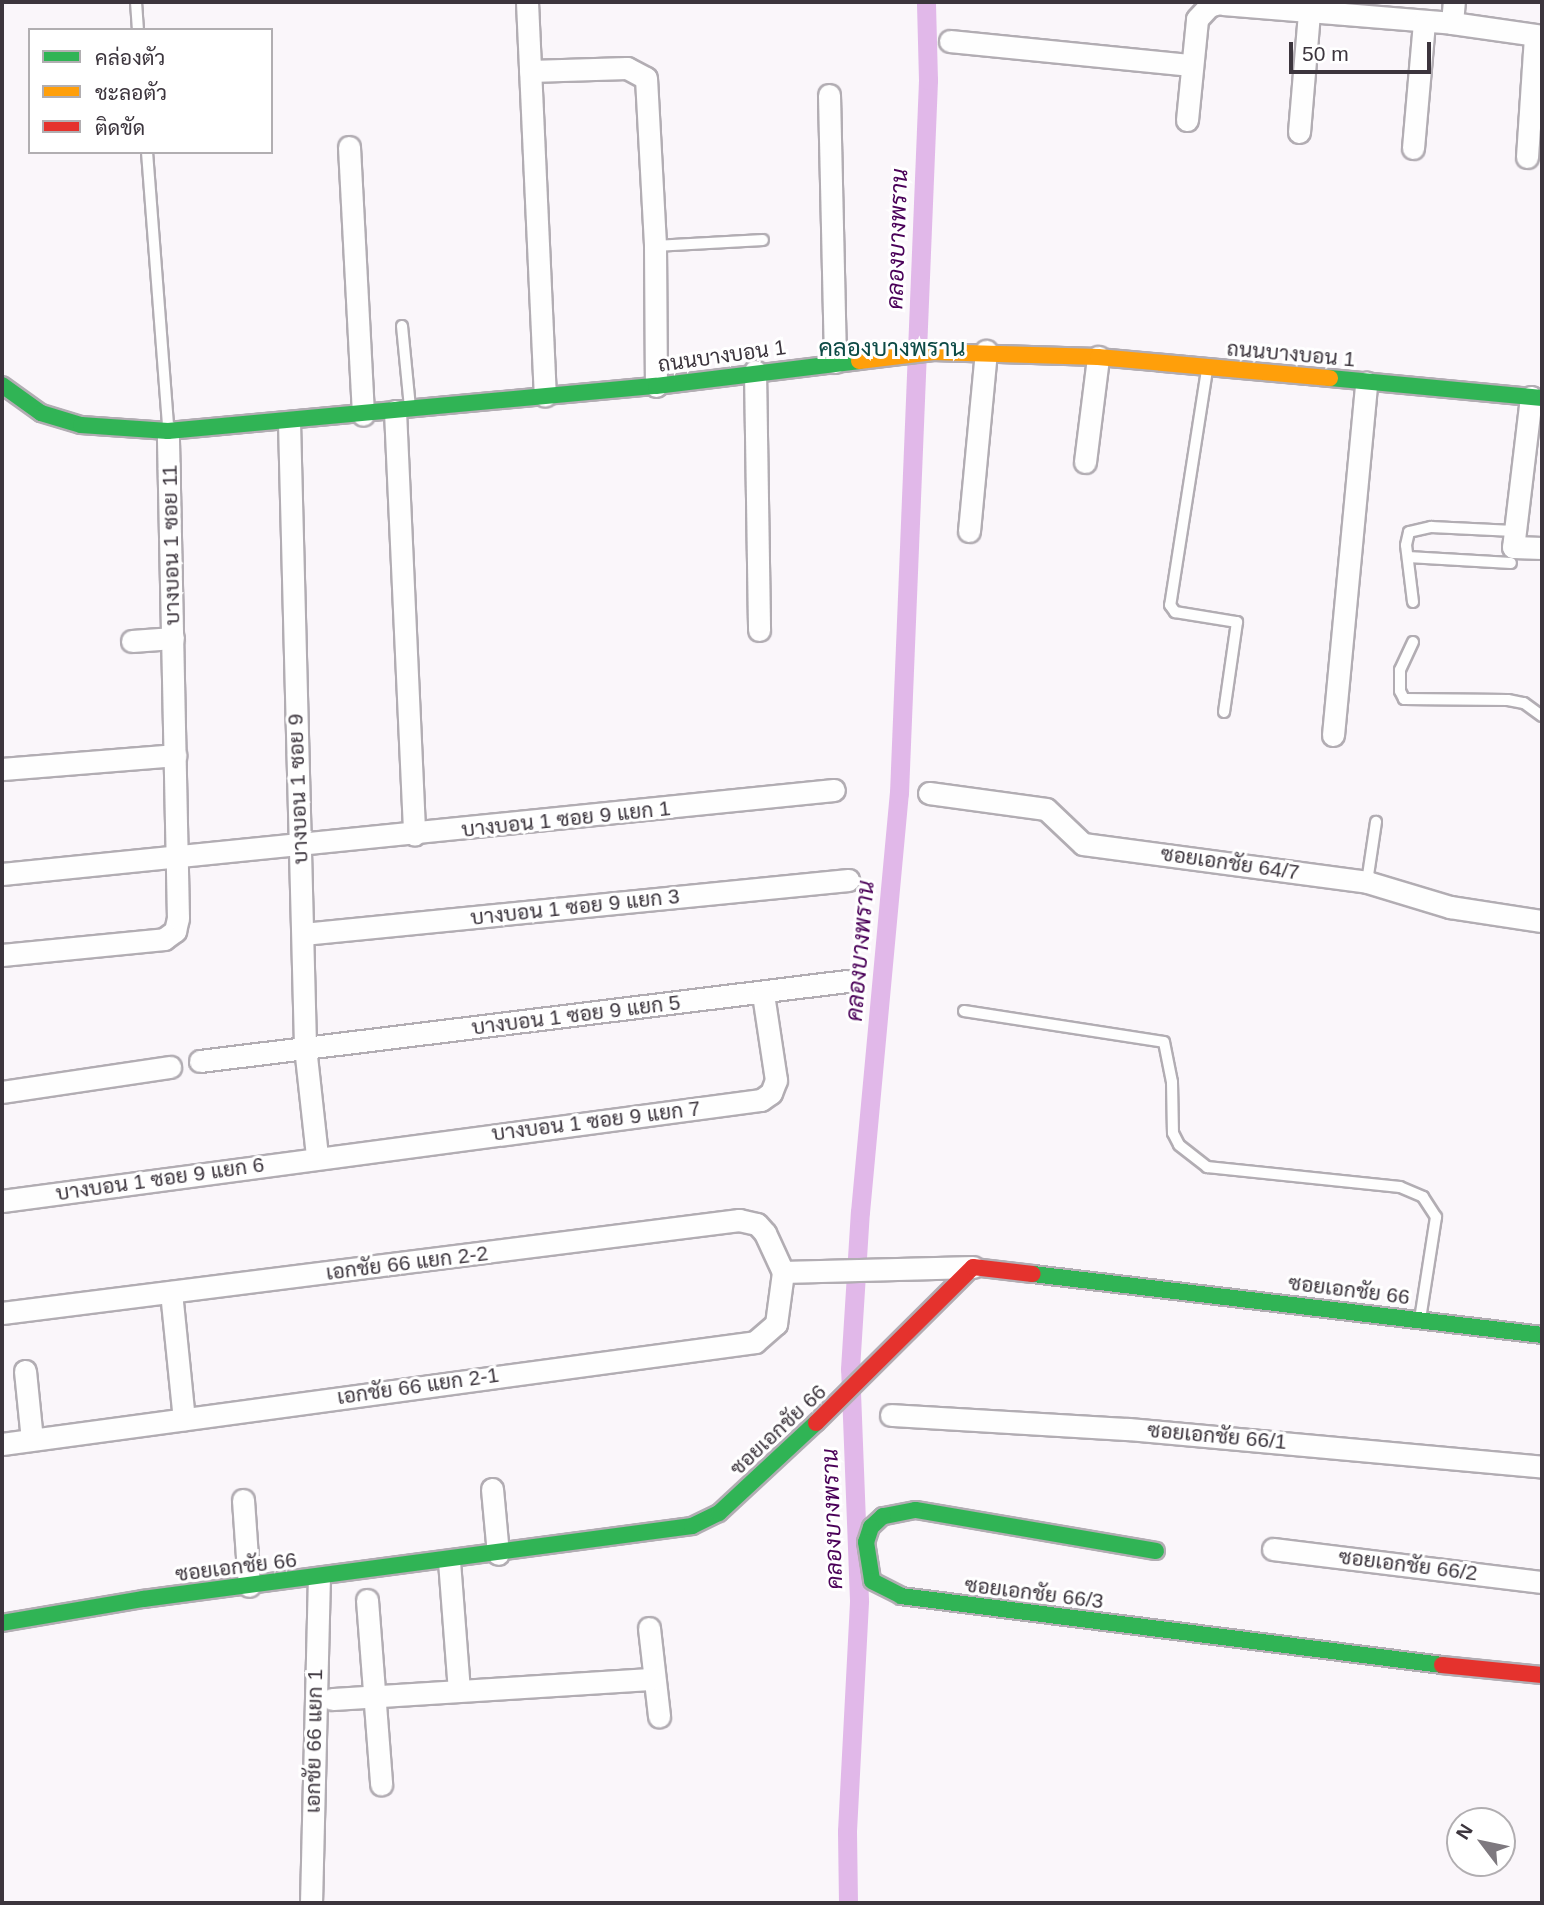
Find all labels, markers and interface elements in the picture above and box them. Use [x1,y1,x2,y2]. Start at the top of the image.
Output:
legend [28,28,273,154]
scale bar [1292,28,1434,72]
text: 50 m [1302,42,1349,65]
text: คล่องตัว [95,46,165,69]
text: ชะลอตัว [95,81,167,104]
text: ติดขัด [95,116,145,139]
water label: คลองบางพราน [881,168,913,310]
district label: คลองบางพราน [818,334,966,362]
street label: ถนนบางบอน 1 [656,335,788,377]
street label: ถนนบางบอน 1 [1226,336,1356,372]
street label: บางบอน 1 ซอย 11 [157,464,185,626]
street label: บางบอน 1 ซอย 9 [283,713,313,865]
street label: บางบอน 1 ซอย 9 แยก 1 [460,795,672,843]
street label: ซอยเอกชัย 64/7 [1159,841,1301,885]
water label: คลองบางพราน [840,880,880,1022]
street label: บางบอน 1 ซอย 9 แยก 3 [469,883,681,931]
street label: บางบอน 1 ซอย 9 แยก 5 [470,990,682,1040]
street label: บางบอน 1 ซอย 9 แยก 7 [490,1096,702,1146]
street label: บางบอน 1 ซอย 9 แยก 6 [54,1152,266,1206]
street label: เอกชัย 66 แยก 2-2 [324,1241,490,1285]
street label: ซอยเอกชัย 66 [1287,1270,1411,1310]
street label: เอกชัย 66 แยก 2-1 [335,1362,501,1410]
street label: ซอยเอกชัย 66 [725,1379,831,1481]
street label: ซอยเอกชัย 66/1 [1146,1417,1288,1455]
water label: คลองบางพราน [816,1448,848,1590]
street label: ซอยเอกชัย 66/2 [1337,1544,1479,1586]
street label: ซอยเอกชัย 66 [174,1547,298,1587]
street label: ซอยเอกชัย 66/3 [963,1572,1105,1614]
street label: เอกชัย 66 แยก 1 [300,1669,328,1813]
north arrow [1446,1807,1516,1877]
text: N [1452,1820,1477,1843]

